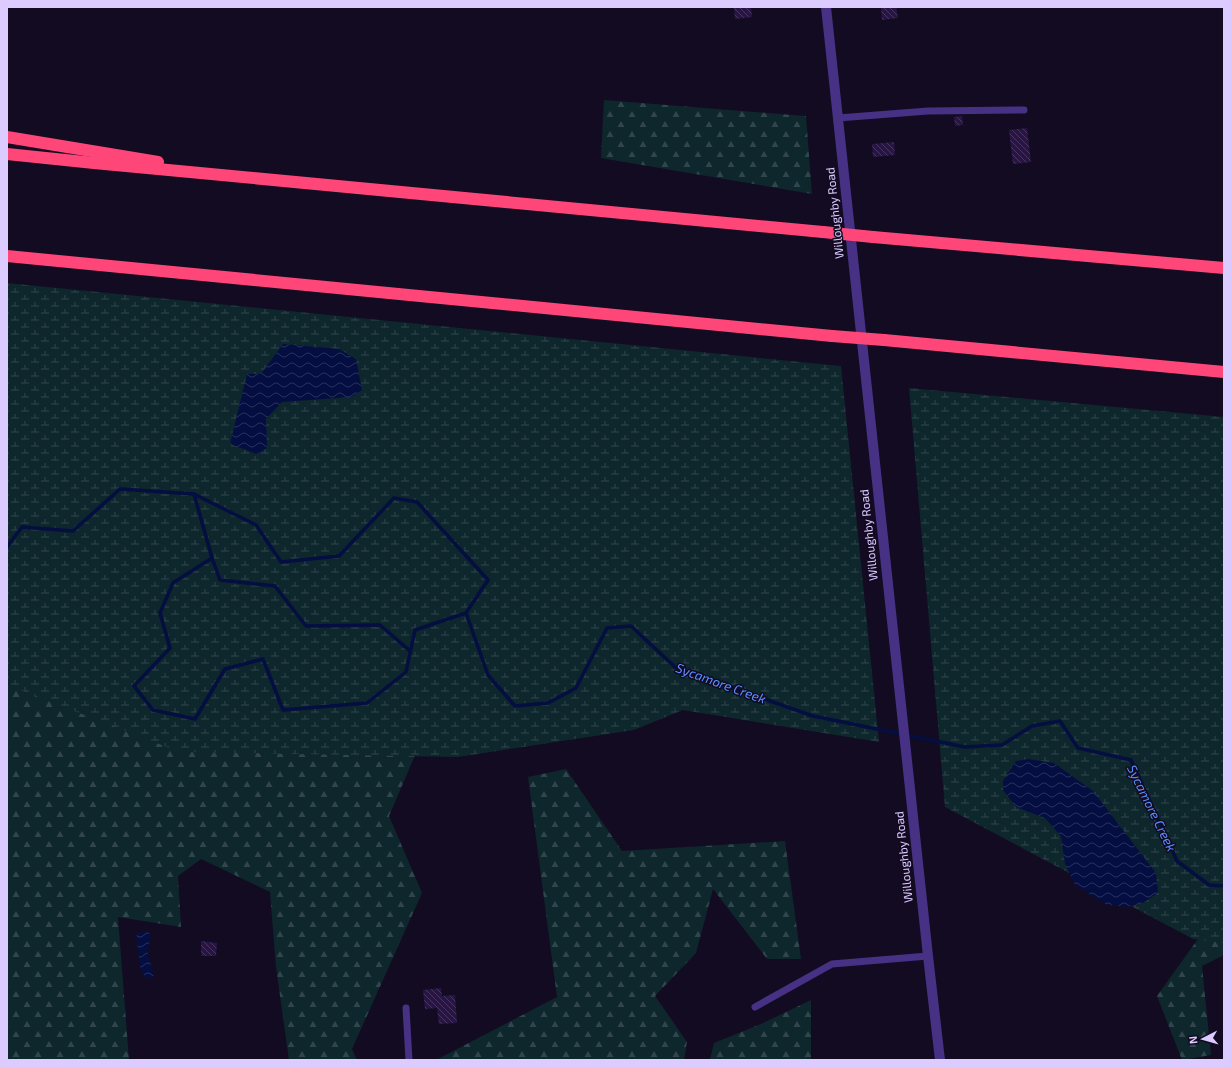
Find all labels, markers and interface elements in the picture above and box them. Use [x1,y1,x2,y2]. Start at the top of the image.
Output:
street label: Willoughby Road [822,167,846,260]
street label: Willoughby Road [856,489,880,582]
water label: Sycamore Creek [674,659,768,707]
water label: Sycamore Creek [1124,762,1180,854]
street label: Willoughby Road [891,811,915,904]
north arrow [1183,1019,1223,1059]
text: N [1186,1035,1199,1045]

